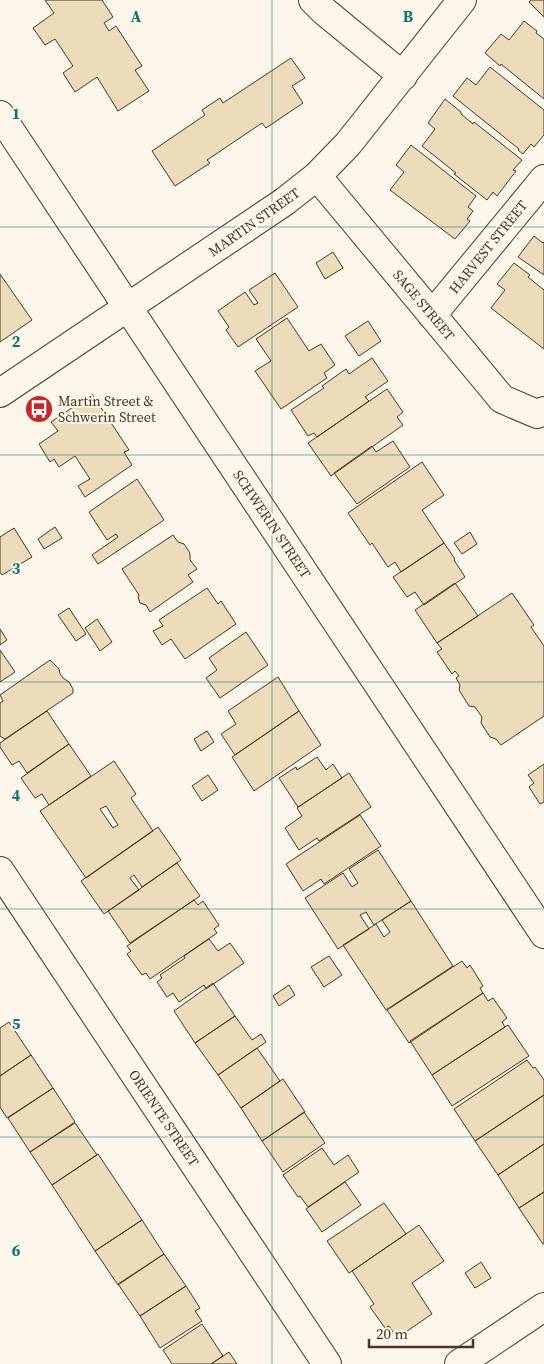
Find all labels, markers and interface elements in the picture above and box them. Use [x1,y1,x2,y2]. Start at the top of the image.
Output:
text: A [131,5,142,27]
text: B [403,5,414,27]
text: 1 [12,102,20,124]
street label: MARTIN STREET [204,183,304,261]
street label: HARVEST STREET [444,196,532,298]
street label: SAGE STREET [388,265,460,345]
text: 2 [12,330,21,352]
place label: Martin Street & Schwerin Street [58,391,156,427]
bus stop icon: Martin Street & Schwerin Street [24,394,54,424]
street label: SCHWERIN STREET [228,466,316,583]
text: 3 [12,557,21,579]
text: 4 [12,784,21,806]
text: 5 [12,1012,21,1034]
street label: ORIENTE STREET [124,1066,204,1171]
text: 6 [12,1239,21,1261]
scale bar [369,1316,473,1348]
text: 20 m [376,1323,408,1344]

